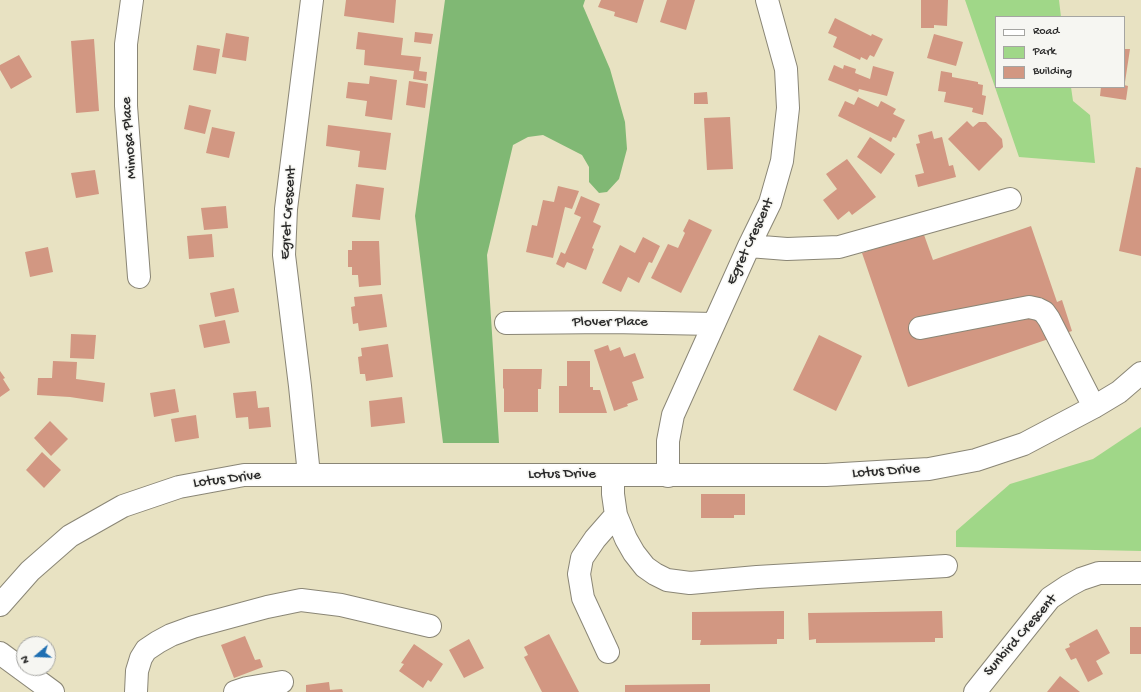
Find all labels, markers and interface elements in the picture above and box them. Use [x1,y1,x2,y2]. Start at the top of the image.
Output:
legend [995,16,1125,88]
text: Road [1033,25,1059,39]
text: Park [1033,45,1056,59]
text: Building [1033,65,1072,79]
street label: Mimosa Place [118,96,142,180]
street label: Egret Crescent [277,166,301,260]
street label: Egret Crescent [723,196,779,288]
street label: Plover Place [572,314,648,332]
street label: Lotus Drive [851,461,921,483]
street label: Lotus Drive [528,466,596,484]
street label: Lotus Drive [192,467,262,493]
street label: Sunbird Crescent [981,591,1061,681]
north arrow [16,636,56,676]
text: N [19,654,32,665]

